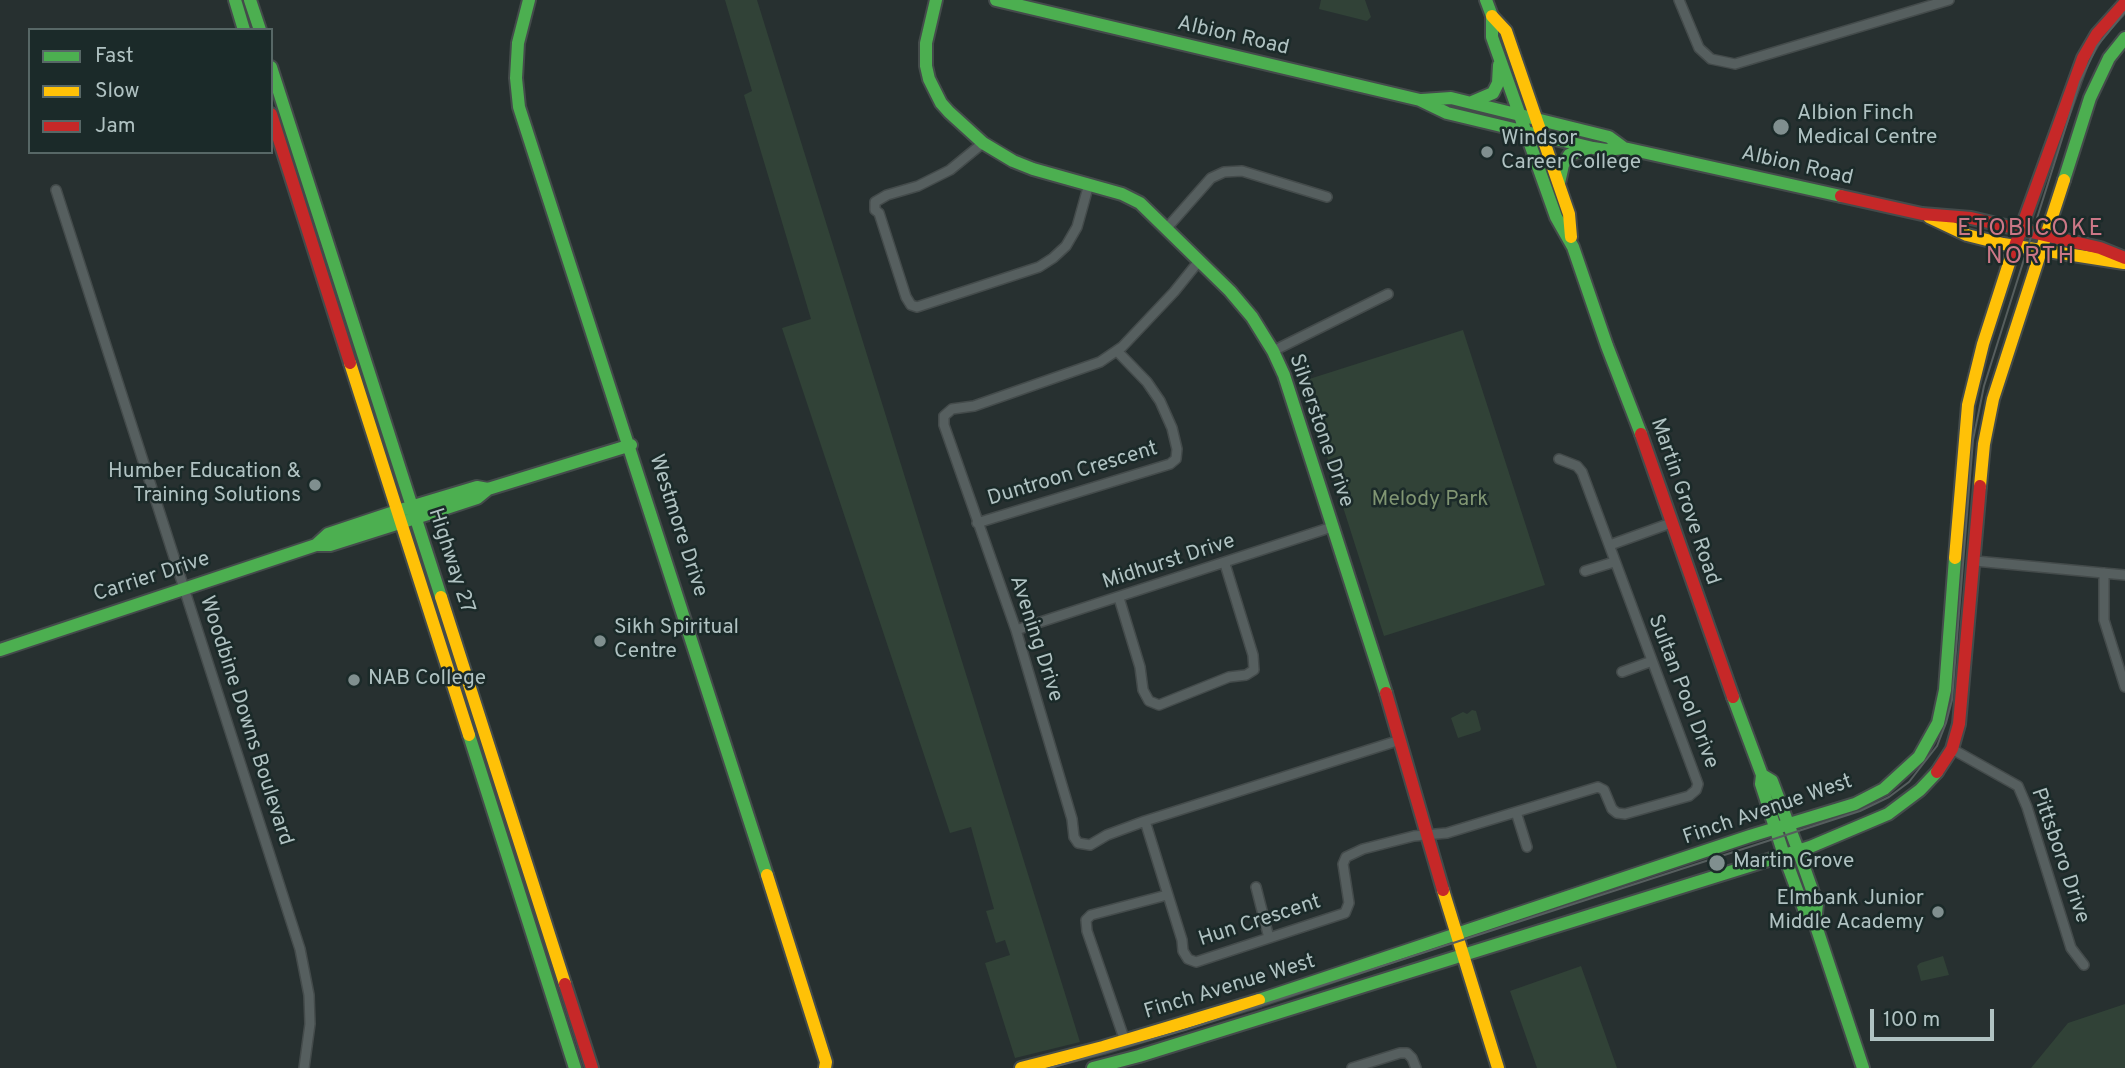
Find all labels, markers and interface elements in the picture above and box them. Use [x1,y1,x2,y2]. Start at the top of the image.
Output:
street label: Albion Road [1175,12,1291,62]
legend [28,28,273,154]
text: Fast [95,43,134,70]
text: Slow [95,78,140,105]
place label: Albion Finch Medical Centre [1797,102,1937,152]
text: Jam [95,113,136,140]
marker: Albion Finch Medical Centre [1771,117,1791,137]
place label: Windsor Career College [1501,127,1641,177]
street label: Albion Road [1739,142,1855,192]
marker: Windsor Career College [1479,144,1495,160]
district label: ETOBICOKE NORTH [1958,216,2104,272]
street label: Silverstone Drive [1282,351,1358,511]
street label: Martin Grove Road [1644,415,1724,589]
street label: Duntroon Crescent [985,437,1161,513]
street label: Westmore Drive [642,452,712,600]
place label: Humber Education & Training Solutions [108,460,301,510]
marker: Humber Education & Training Solutions [307,477,323,493]
park label: Melody Park [1372,488,1488,514]
street label: Highway 27 [421,505,479,617]
street label: Midhurst Drive [1099,530,1239,596]
street label: Carrier Drive [91,547,213,609]
street label: Avening Drive [1003,573,1067,705]
street label: Woodbine Downs Boulevard [193,593,297,849]
street label: Sultan Pool Drive [1641,611,1723,773]
place label: Sikh Spiritual Centre [614,616,739,666]
marker: Sikh Spiritual Centre [592,633,608,649]
place label: NAB College [368,667,486,693]
marker: NAB College [346,672,362,688]
street label: Finch Avenue West [1680,770,1856,852]
street label: Pittsboro Drive [2024,785,2094,927]
place label: Martin Grove [1733,850,1854,876]
marker: Martin Grove [1707,853,1727,873]
place label: Elmbank Junior Middle Academy [1769,887,1924,937]
street label: Hun Crescent [1196,890,1324,954]
marker: Elmbank Junior Middle Academy [1930,904,1946,920]
street label: Finch Avenue West [1141,950,1319,1026]
scale bar [1873,995,1997,1038]
text: 100 m [1883,1007,1940,1034]

